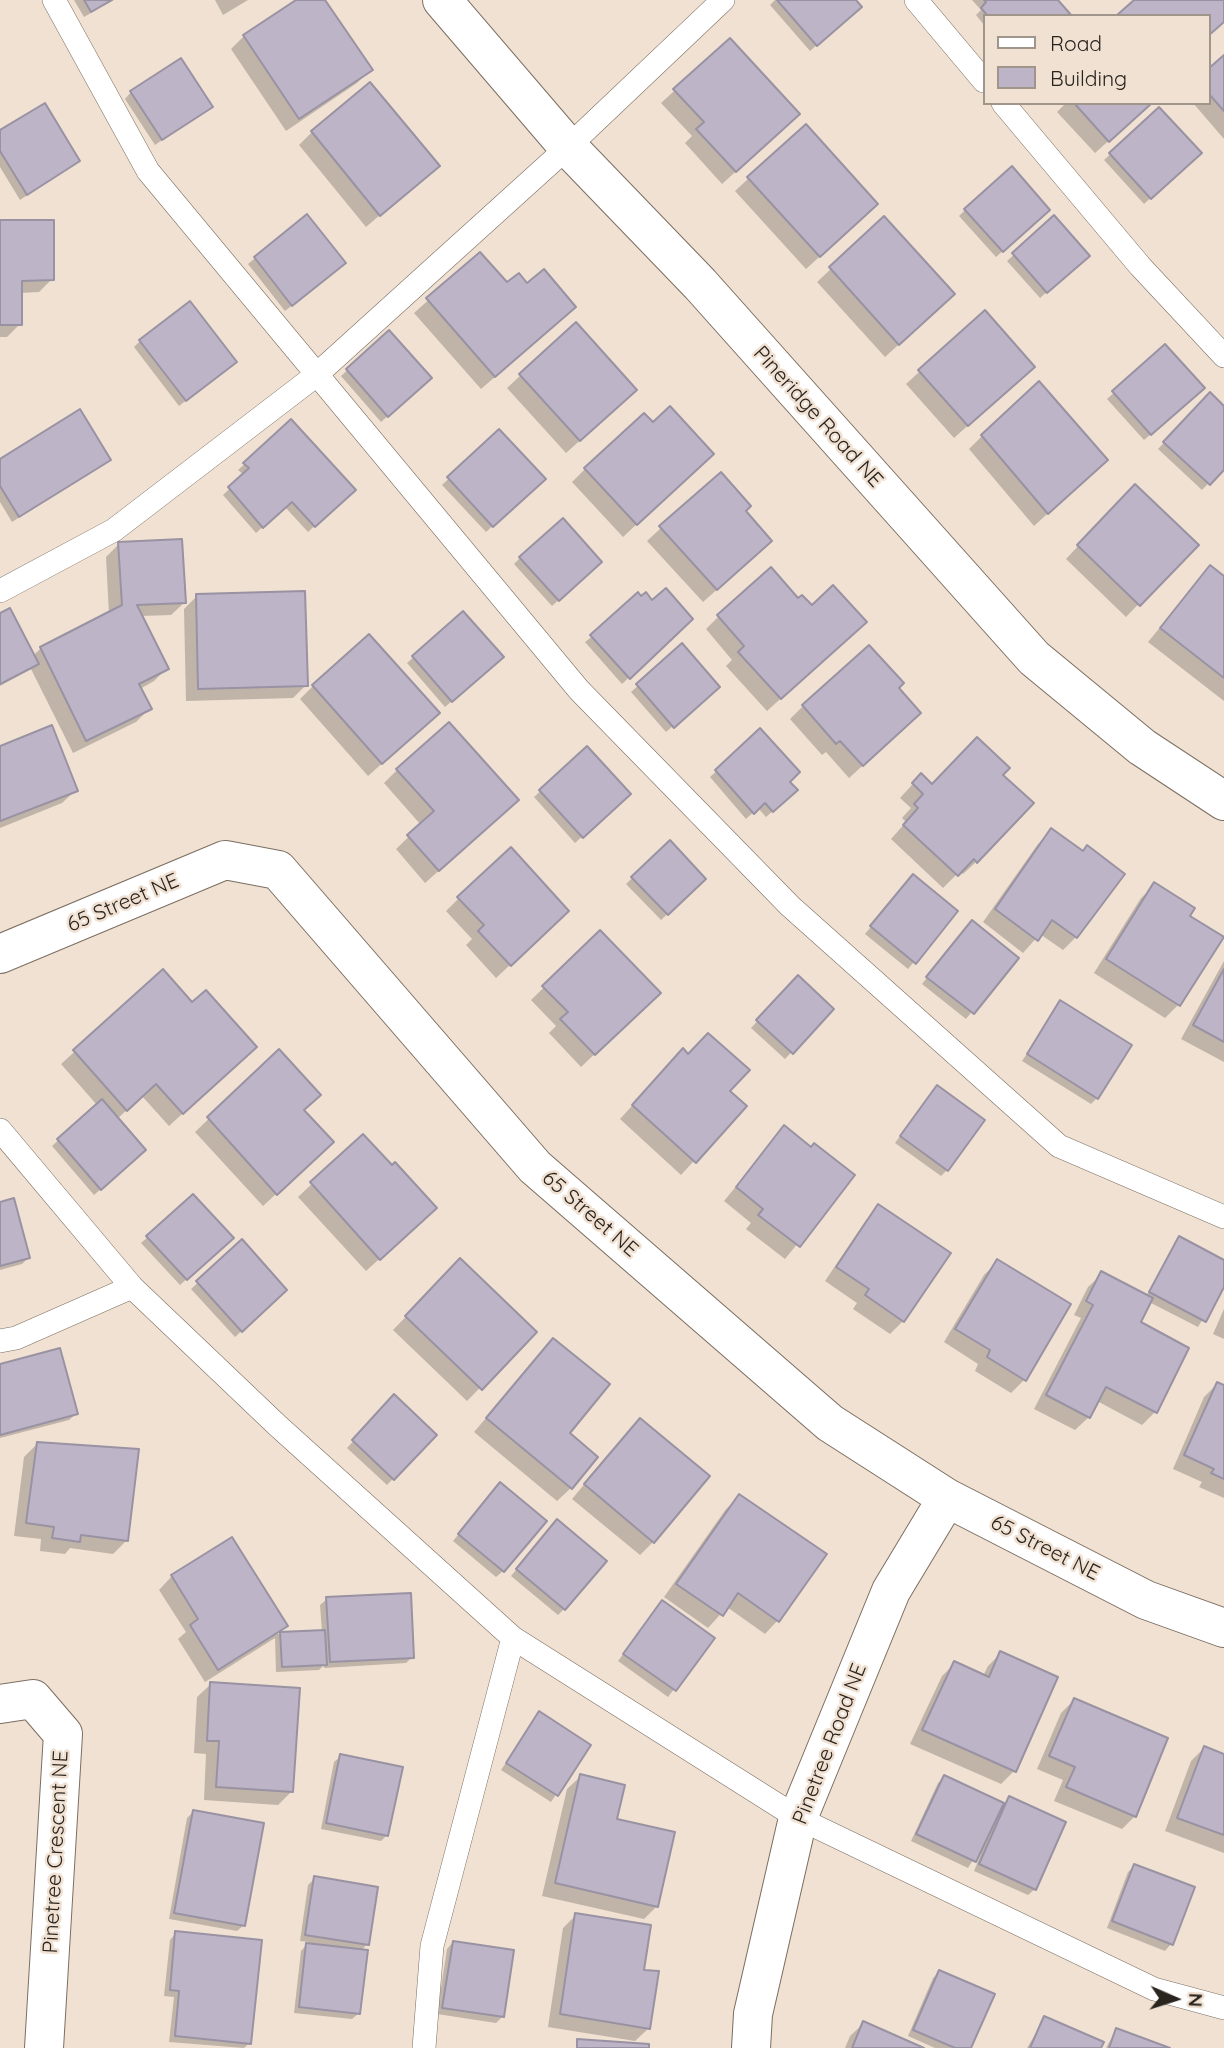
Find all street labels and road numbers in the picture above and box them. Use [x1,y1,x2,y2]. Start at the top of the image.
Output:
street label: Pineridge Road NE [748,341,888,493]
street label: 65 Street NE [63,868,183,938]
street label: 65 Street NE [537,1166,643,1262]
street label: 65 Street NE [986,1510,1104,1586]
street label: Pinetree Road NE [788,1660,872,1828]
street label: Pinetree Crescent NE [38,1750,74,1954]

